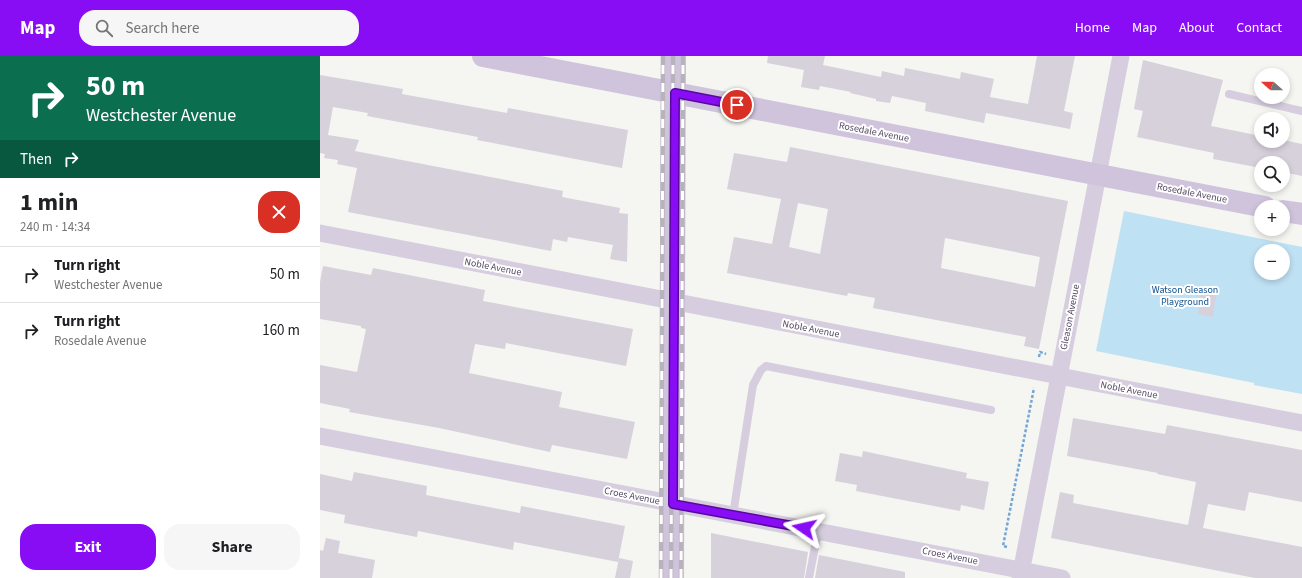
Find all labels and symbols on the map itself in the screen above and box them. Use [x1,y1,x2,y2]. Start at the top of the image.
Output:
north arrow [1254,68,1290,104]
pin [720,88,754,122]
street label: Rosedale Avenue [838,118,910,146]
street label: Rosedale Avenue [1156,179,1228,207]
street label: Noble Avenue [463,255,523,279]
street label: Gleason Avenue [1057,283,1083,351]
park label: Watson Gleason Playground [1152,283,1218,309]
street label: Noble Avenue [781,317,841,341]
street label: Noble Avenue [1099,378,1159,402]
street label: Croes Avenue [603,484,661,508]
position arrow [783,507,825,549]
street label: Croes Avenue [921,544,979,568]

